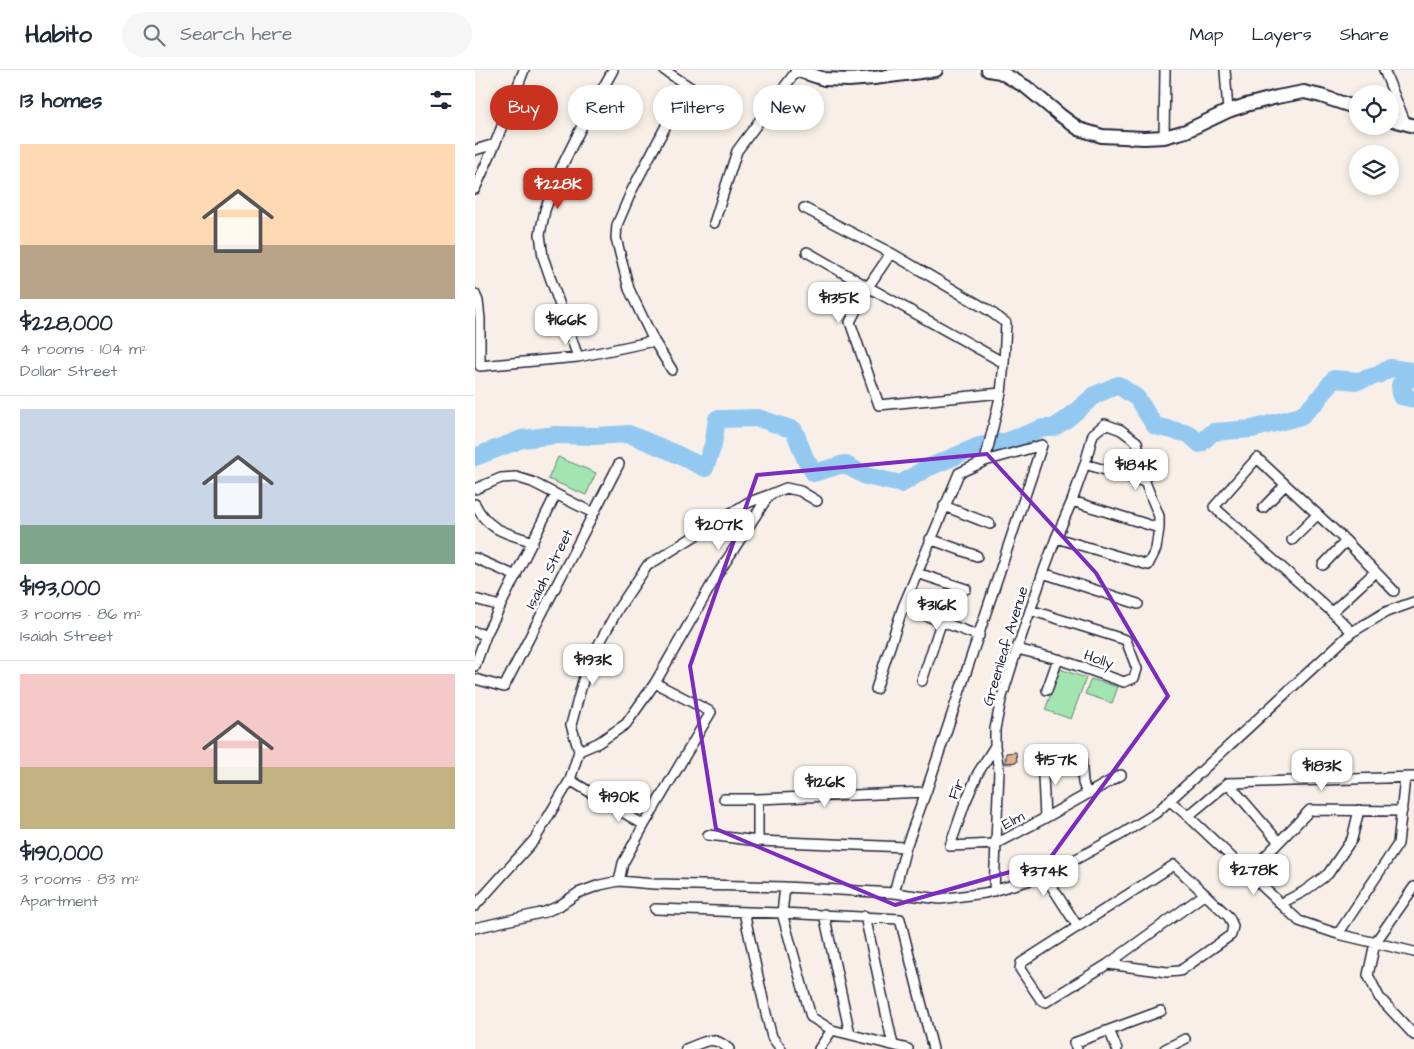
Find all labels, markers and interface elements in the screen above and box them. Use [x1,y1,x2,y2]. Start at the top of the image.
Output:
search box [122,12,472,57]
text: Habito [25,18,92,52]
icon: search [140,21,168,49]
text: Search here [180,21,292,48]
text: Map [1189,22,1223,47]
text: Layers [1251,22,1312,47]
text: Share [1340,22,1389,47]
chip: Buy [490,85,558,130]
chip: Rent [568,85,643,130]
chip: Filters [653,85,743,130]
chip: New [753,85,824,130]
map controls [1349,85,1399,195]
button: locate [1349,85,1399,135]
text: 13 homes [20,86,102,115]
icon: filters [427,86,455,114]
button: layers [1349,145,1399,195]
pin: $228K [523,168,593,210]
text: $228K [534,173,582,195]
icon: home [193,176,283,266]
pin: $135K [804,282,874,324]
text: $135K [819,287,859,309]
pin: $166K [531,304,601,346]
text: $228,000 [20,309,113,338]
text: $166K [546,309,586,331]
text: 4 rooms · 104 m² [20,338,148,360]
text: Dollar Street [20,360,117,382]
icon: home [193,442,283,532]
pin: $184K [1101,448,1171,491]
text: $184K [1115,454,1157,476]
pin: $207K [684,508,754,551]
text: $207K [695,514,743,536]
street label: Isaiah Street [520,526,579,613]
text: $193,000 [20,574,101,603]
street label: Greenleaf Avenue [977,584,1034,709]
pin: $316K [902,588,972,631]
text: $316K [918,594,956,616]
text: 3 rooms · 86 m² [20,603,142,625]
text: Isaiah Street [20,625,113,647]
pin: $193K [558,644,628,686]
street label: Holly [1081,645,1117,675]
text: $193K [574,649,612,671]
icon: home [193,707,283,797]
pin: $157K [1021,744,1091,786]
text: $157K [1035,749,1077,771]
pin: $183K [1287,750,1357,792]
text: $183K [1302,755,1342,777]
pin: $126K [790,766,860,808]
text: $126K [805,771,845,793]
street label: Fir [943,775,970,803]
pin: $190K [584,780,654,823]
text: $190K [599,786,639,808]
street label: Elm [998,806,1028,835]
text: $190,000 [20,839,103,868]
pin: $374K [1009,854,1079,897]
pin: $278K [1219,854,1289,896]
text: $278K [1230,859,1278,881]
text: $374K [1020,860,1068,882]
text: 3 rooms · 83 m² [20,868,140,890]
text: Apartment [20,890,98,912]

